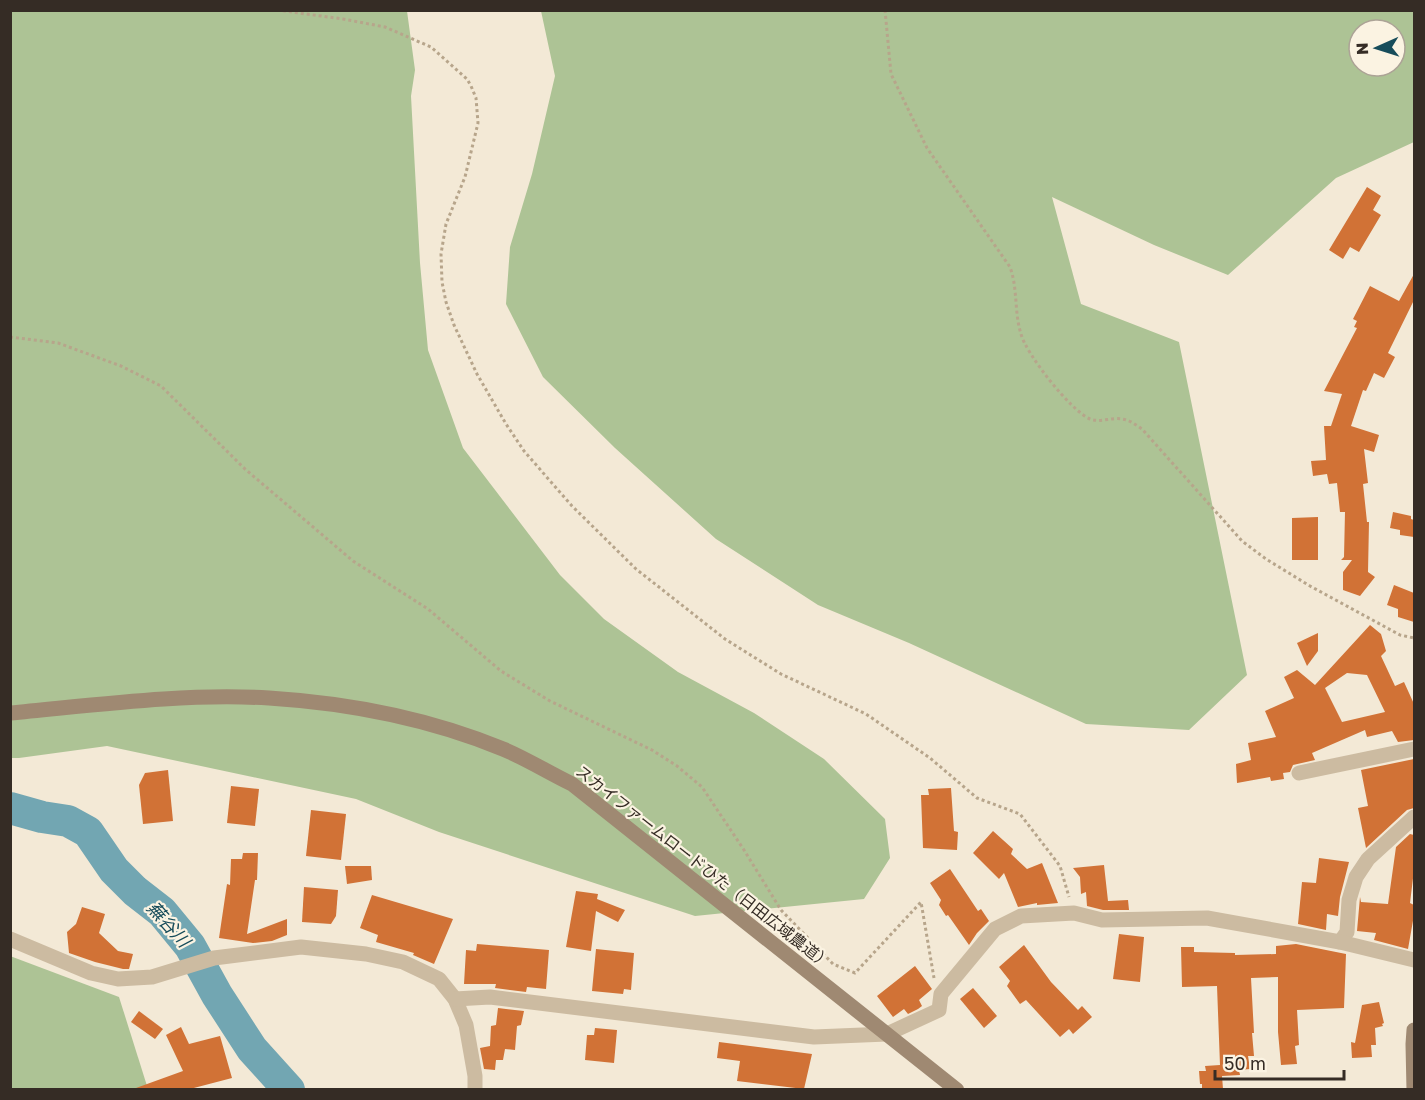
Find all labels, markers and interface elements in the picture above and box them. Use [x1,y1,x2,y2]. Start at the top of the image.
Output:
north arrow [1347,18,1407,78]
text: N [1352,42,1372,55]
street label: スカイファームロードひた（日田広域農道） [572,761,836,973]
water label: 蕪谷川 [143,897,197,953]
scale bar [1215,1043,1344,1081]
text: 50 m [1224,1052,1266,1074]

